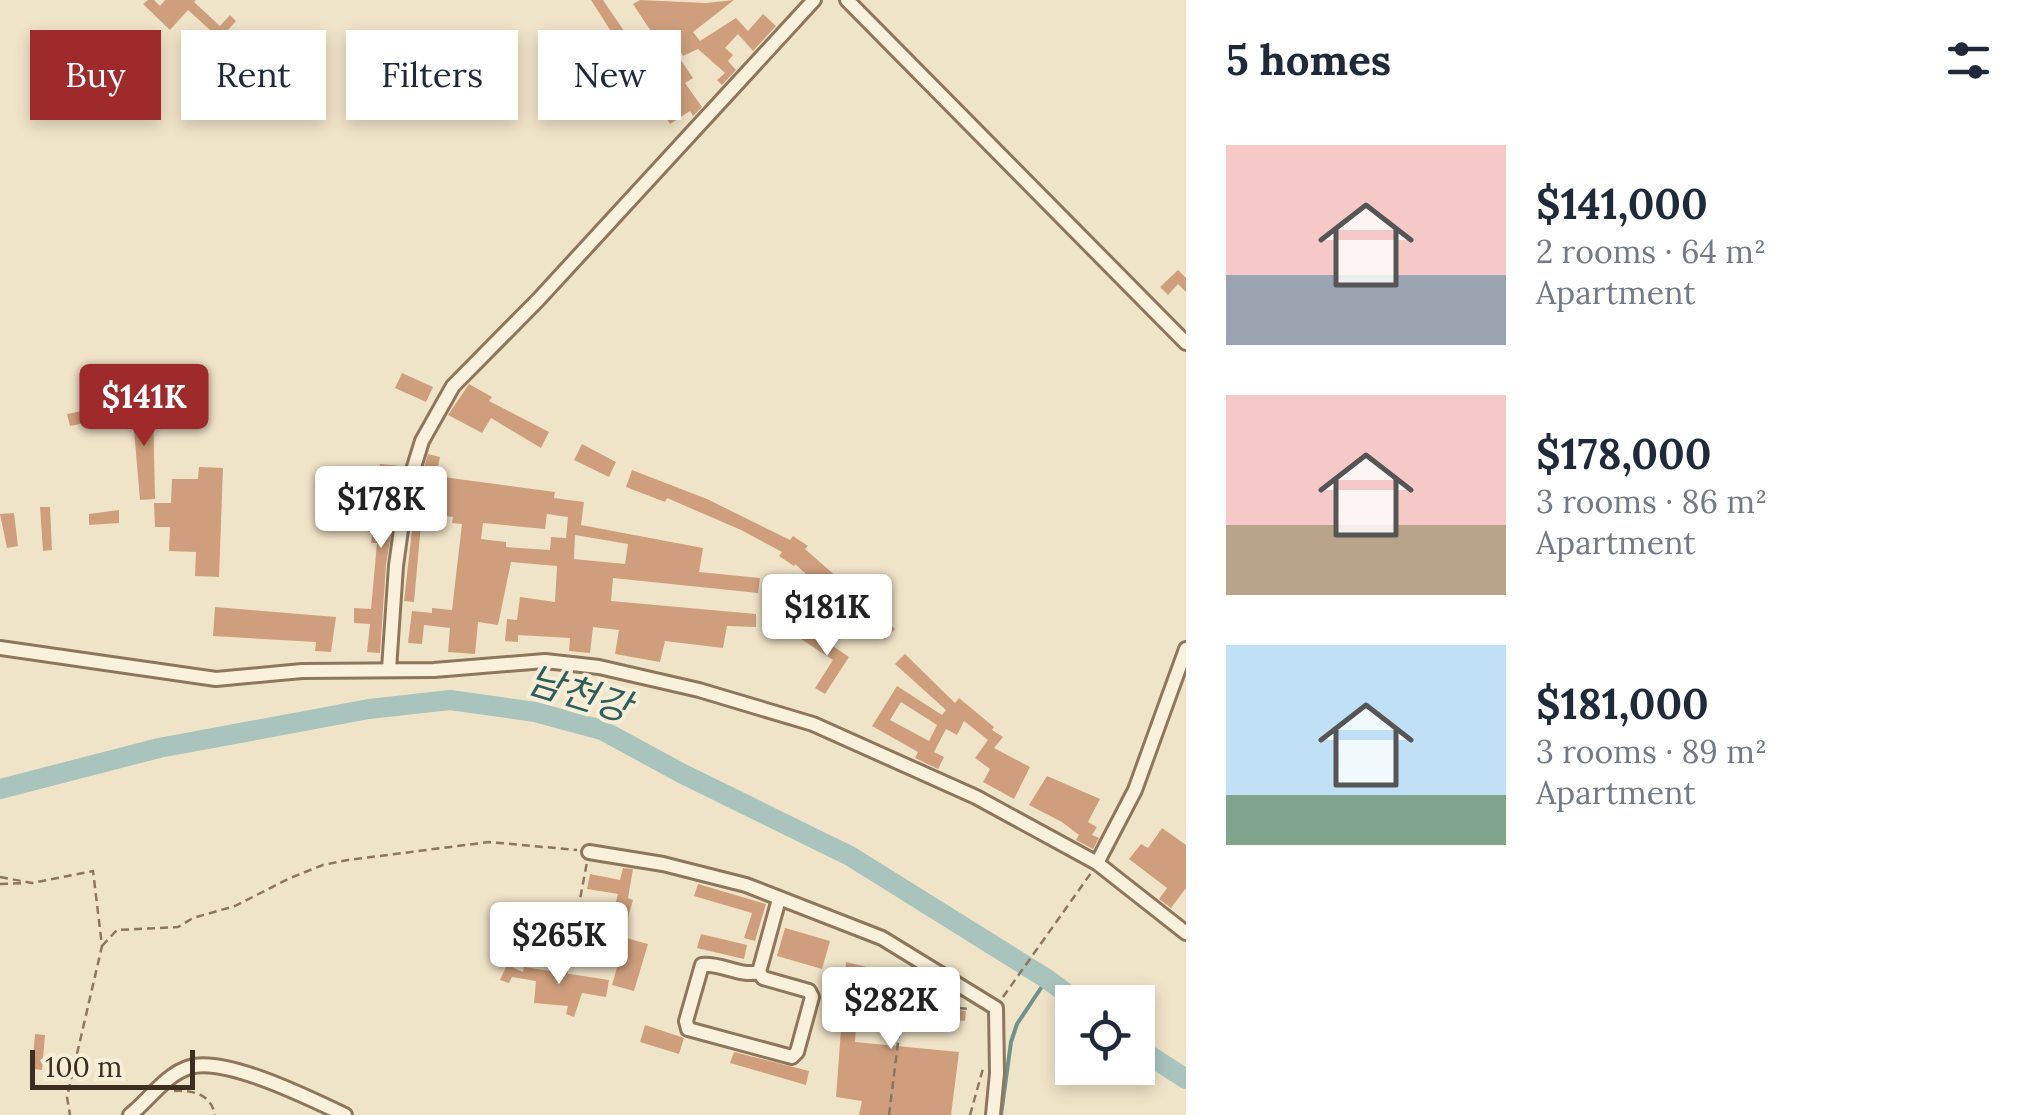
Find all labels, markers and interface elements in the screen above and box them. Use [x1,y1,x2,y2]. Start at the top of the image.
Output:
chip: Buy [30,30,161,120]
chip: Rent [181,30,326,120]
chip: Filters [346,30,518,120]
chip: New [538,30,681,120]
text: 5 homes [1226,33,1391,87]
icon: filters [1941,33,1996,88]
text: $141,000 [1536,177,1708,231]
icon: home [1306,185,1426,305]
text: 2 rooms · 64 m² [1536,231,1766,272]
text: Apartment [1536,272,1696,313]
pin: $141K [74,364,214,449]
text: $141K [101,376,187,417]
text: $178,000 [1536,427,1711,481]
icon: home [1306,435,1426,555]
pin: $178K [311,466,451,551]
text: $178K [337,478,425,519]
text: 3 rooms · 86 m² [1536,481,1767,522]
text: Apartment [1536,522,1696,563]
pin: $181K [757,574,897,659]
text: $181K [784,586,870,627]
water label: 남천강 [522,655,641,733]
text: $181,000 [1536,677,1709,731]
icon: home [1306,685,1426,805]
text: 3 rooms · 89 m² [1536,731,1767,772]
text: Apartment [1536,772,1696,813]
pin: $265K [489,902,629,987]
text: $265K [512,914,606,955]
pin: $282K [821,967,961,1052]
text: $282K [844,979,938,1020]
map controls [1055,985,1155,1085]
button: locate [1055,985,1155,1085]
scale bar [30,1045,195,1090]
text: 100 m [45,1049,122,1085]

